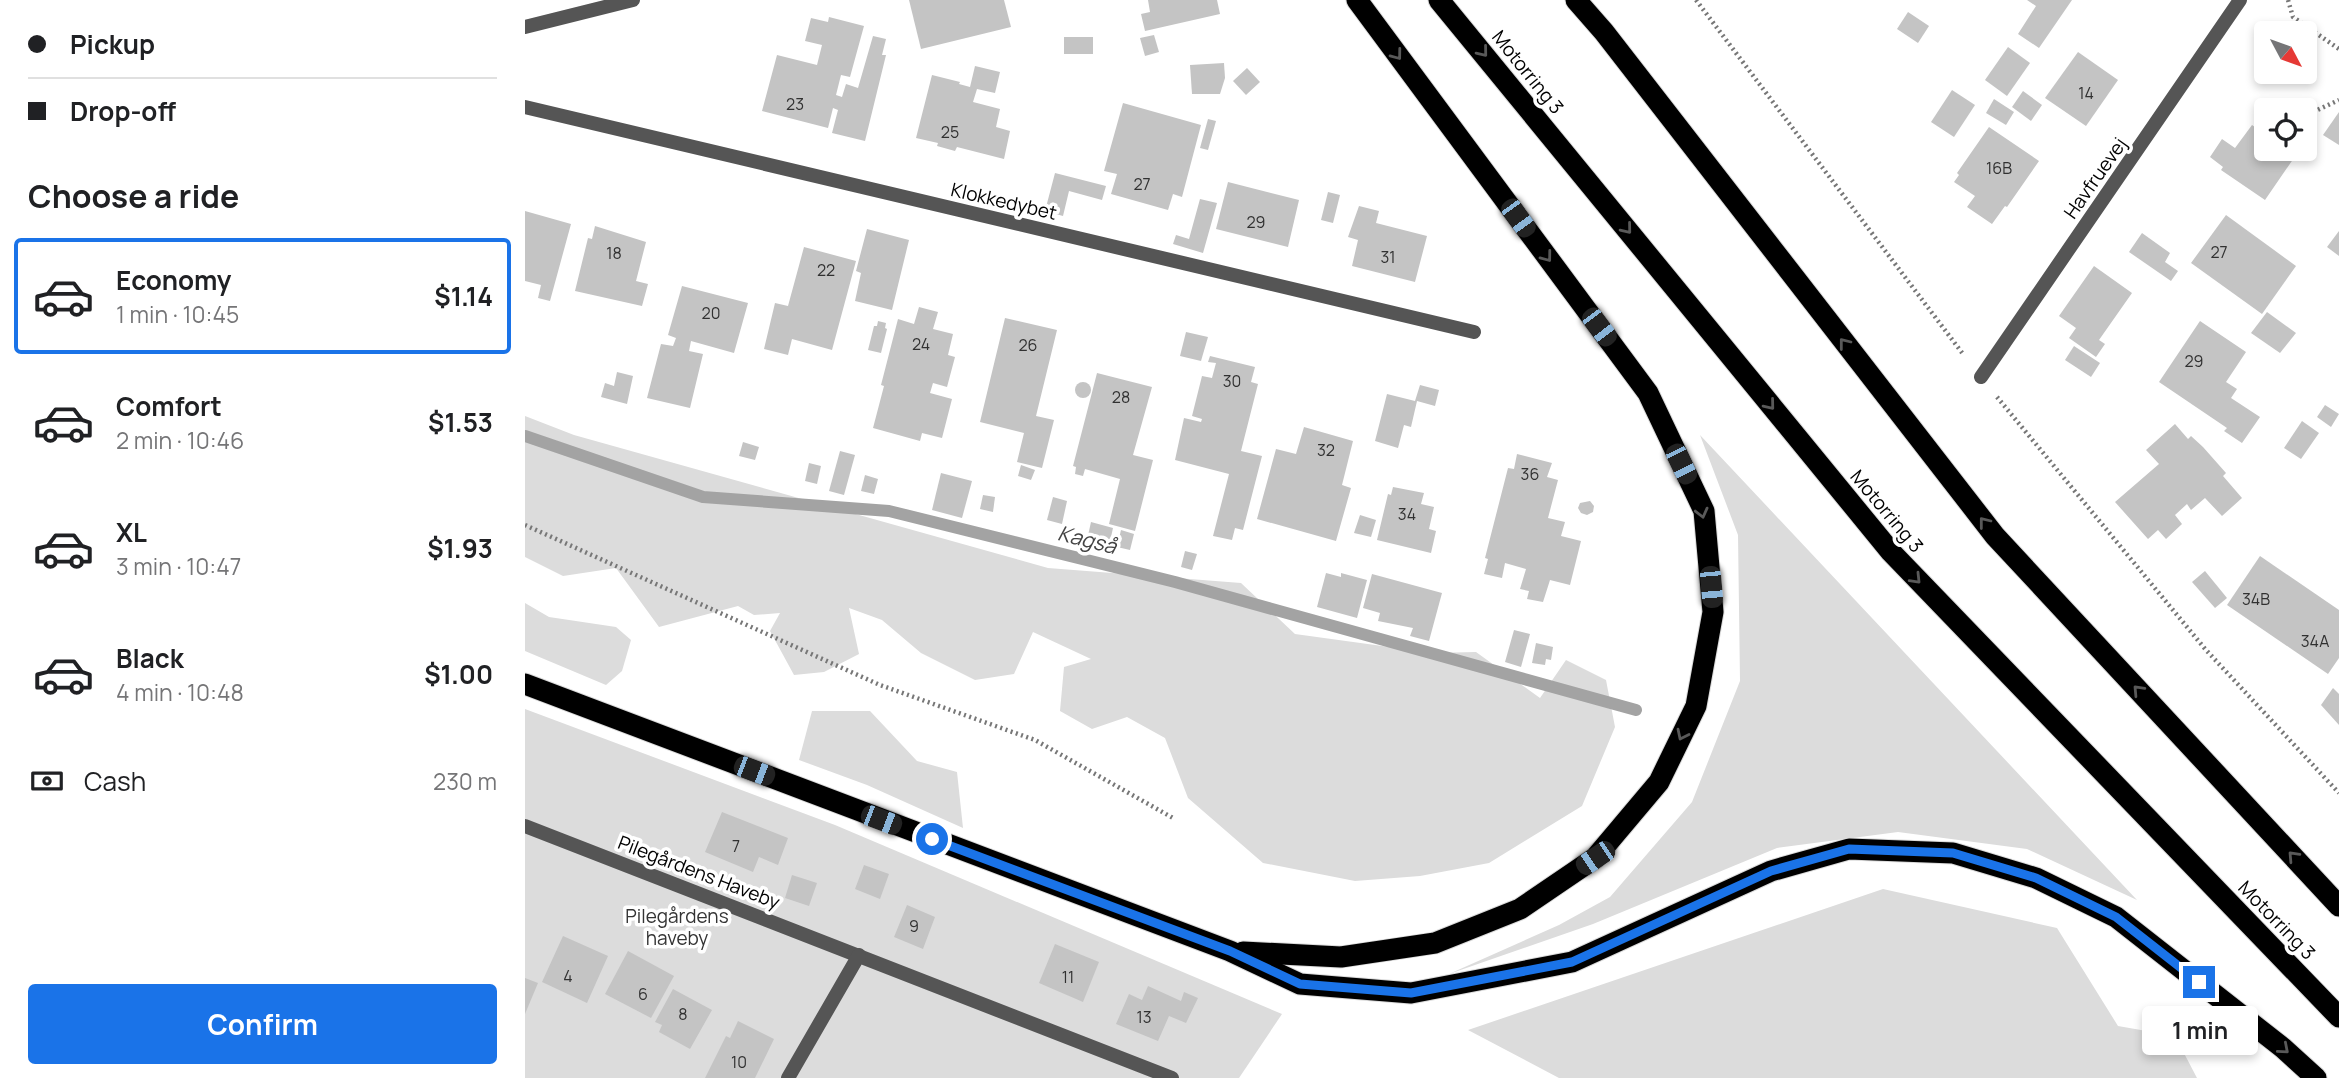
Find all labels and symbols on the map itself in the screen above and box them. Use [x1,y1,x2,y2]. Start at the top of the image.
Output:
north arrow [2254,21,2317,84]
street label: Motorring 3 [1486,25,1570,119]
one-way arrow [1475,44,1487,57]
one-way arrow [1389,47,1402,60]
house number: 14 [2078,82,2094,104]
house number: 23 [786,93,804,115]
house number: 25 [941,121,959,143]
street label: Havfruevej [2058,132,2132,224]
house number: 16B [1986,157,2012,179]
house number: 27 [1133,173,1151,195]
street label: Klokkedybet [948,176,1060,226]
car [1498,195,1539,241]
house number: 29 [1246,211,1266,233]
one-way arrow [1618,221,1631,233]
house number: 27 [2210,241,2228,263]
house number: 18 [606,242,622,264]
house number: 31 [1380,246,1396,268]
one-way arrow [1539,250,1552,262]
house number: 22 [817,259,835,281]
house number: 20 [702,302,720,324]
car [1578,304,1621,350]
house number: 24 [912,333,930,355]
house number: 26 [1018,334,1038,356]
one-way arrow [1840,338,1852,351]
house number: 29 [2184,350,2204,372]
house number: 30 [1223,370,1241,392]
house number: 28 [1112,386,1130,408]
one-way arrow [1762,397,1775,409]
house number: 32 [1317,439,1335,461]
car [1663,441,1700,487]
house number: 36 [1521,463,1539,485]
street label: Motorring 3 [1845,464,1929,558]
house number: 34 [1398,503,1416,525]
one-way arrow [1694,507,1708,519]
one-way arrow [1979,517,1992,530]
water label: Kagså [1055,518,1121,560]
car [1699,565,1724,609]
one-way arrow [1908,571,1921,584]
house number: 34B [2242,588,2270,610]
house number: 34A [2301,630,2329,652]
one-way arrow [2133,685,2146,698]
one-way arrow [1677,728,1691,740]
car [731,754,778,788]
car [858,803,905,837]
route start [916,823,948,855]
street label: Pilegårdens Haveby [614,829,784,915]
house number: 7 [732,835,740,857]
car [1572,838,1619,878]
one-way arrow [2288,851,2301,864]
street label: Motorring 3 [2233,875,2321,965]
park label: Pilegårdens haveby [625,903,729,951]
house number: 9 [909,915,919,937]
house number: 4 [563,965,573,987]
house number: 11 [1062,966,1074,988]
route end [2183,966,2215,998]
house number: 6 [638,983,648,1005]
house number: 8 [678,1003,688,1025]
house number: 13 [1136,1006,1152,1028]
callout: 1 min [2141,1006,2257,1056]
one-way arrow [2276,1041,2289,1053]
house number: 10 [731,1051,747,1073]

